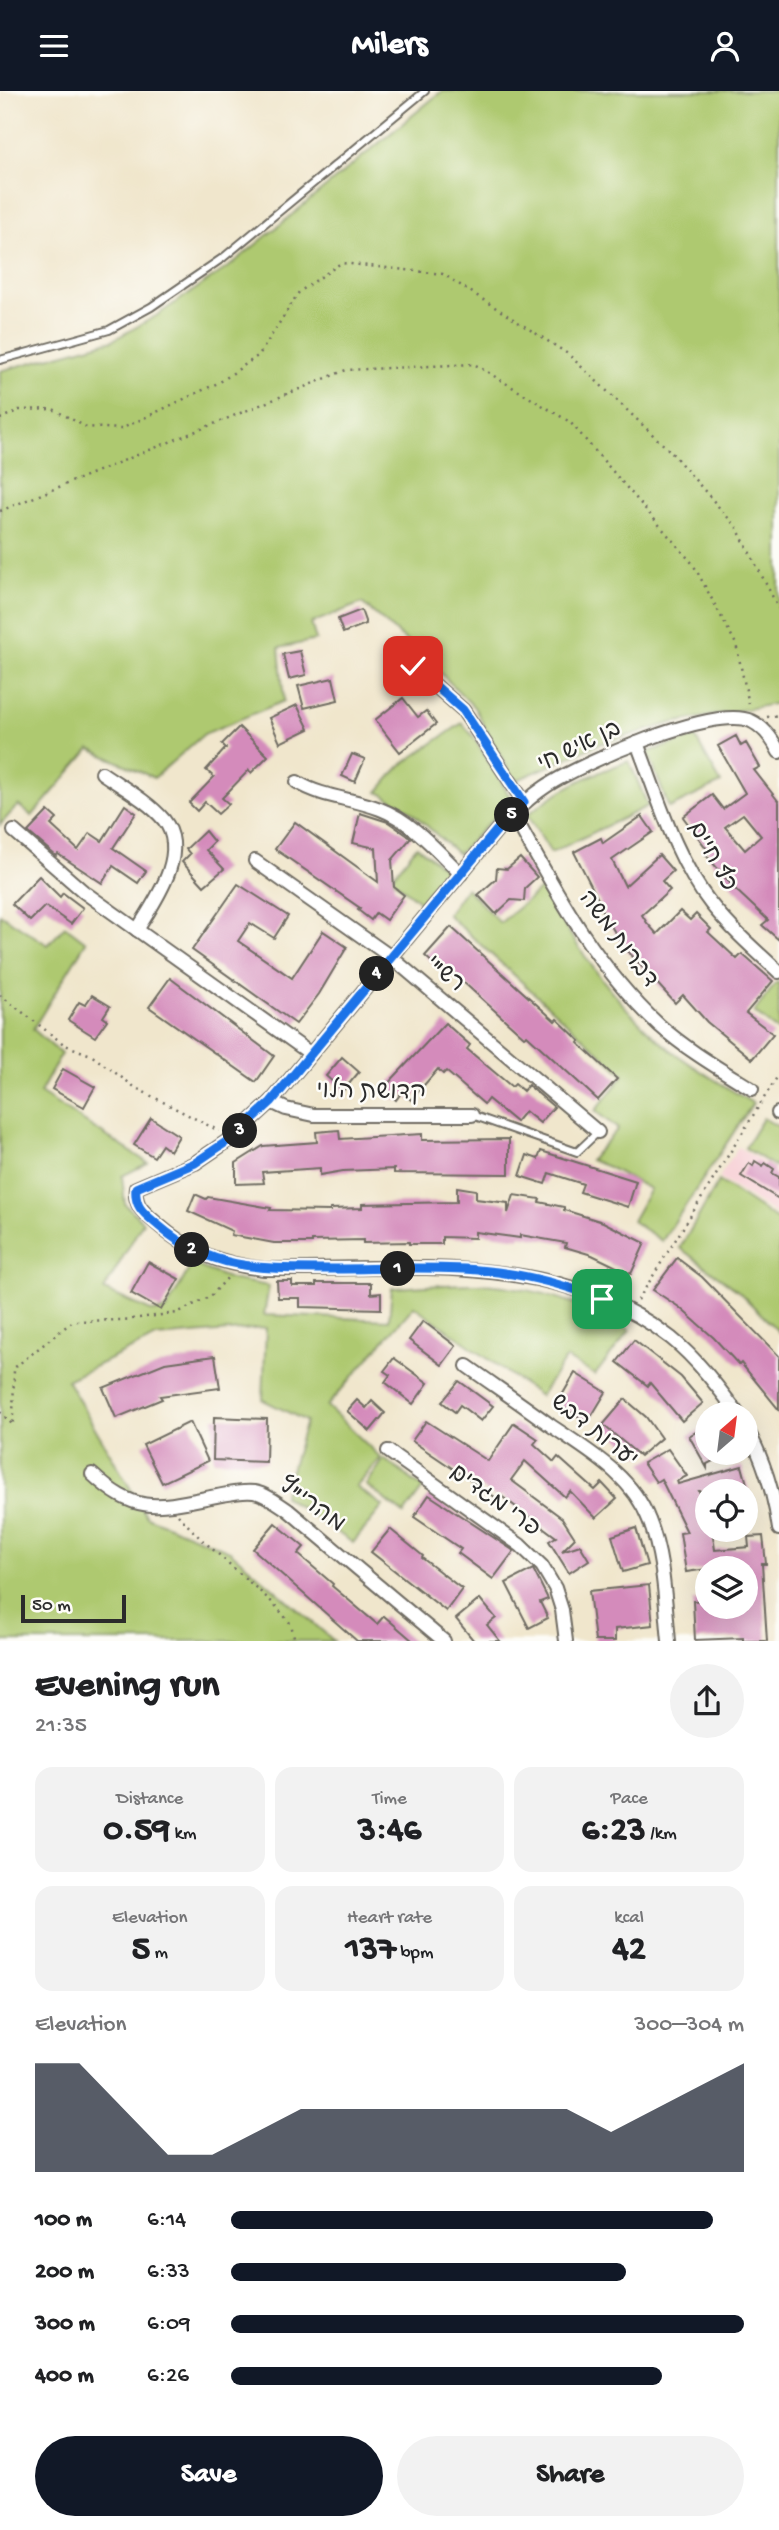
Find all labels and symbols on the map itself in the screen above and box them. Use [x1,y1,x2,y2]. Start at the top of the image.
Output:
pin [383,636,443,696]
street label: בן איש חי [534,716,626,780]
pin: 5 [494,797,530,833]
street label: כף חיים [680,816,743,897]
street label: דברות משה [571,886,663,994]
street label: רש"י [418,950,470,1000]
pin: 4 [360,957,394,991]
street label: קדושת הלוי [316,1076,426,1108]
pin: 3 [222,1114,258,1149]
pin: 2 [174,1233,210,1267]
pin: 1 [380,1251,416,1287]
pin [572,1269,632,1329]
street label: יערות דבש [544,1389,642,1475]
north arrow [695,1402,758,1465]
street label: פרי מגדים [443,1459,545,1545]
street label: מהרי"ץ [272,1470,351,1540]
scale bar [21,1592,126,1624]

